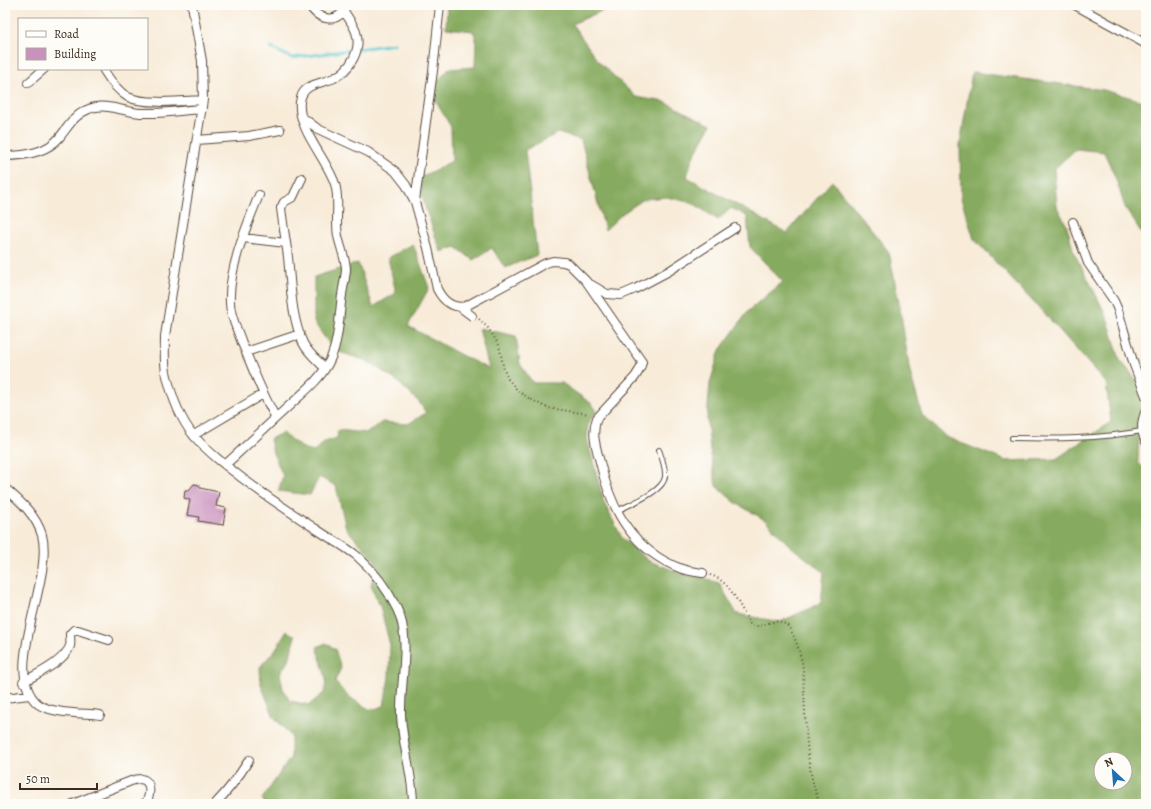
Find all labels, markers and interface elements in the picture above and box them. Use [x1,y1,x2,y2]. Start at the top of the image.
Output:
legend [18,18,148,70]
text: Road [54,26,80,42]
text: Building [54,46,96,62]
north arrow [1093,751,1133,791]
text: N [1102,754,1116,771]
scale bar [20,765,97,791]
text: 50 m [26,771,50,787]

